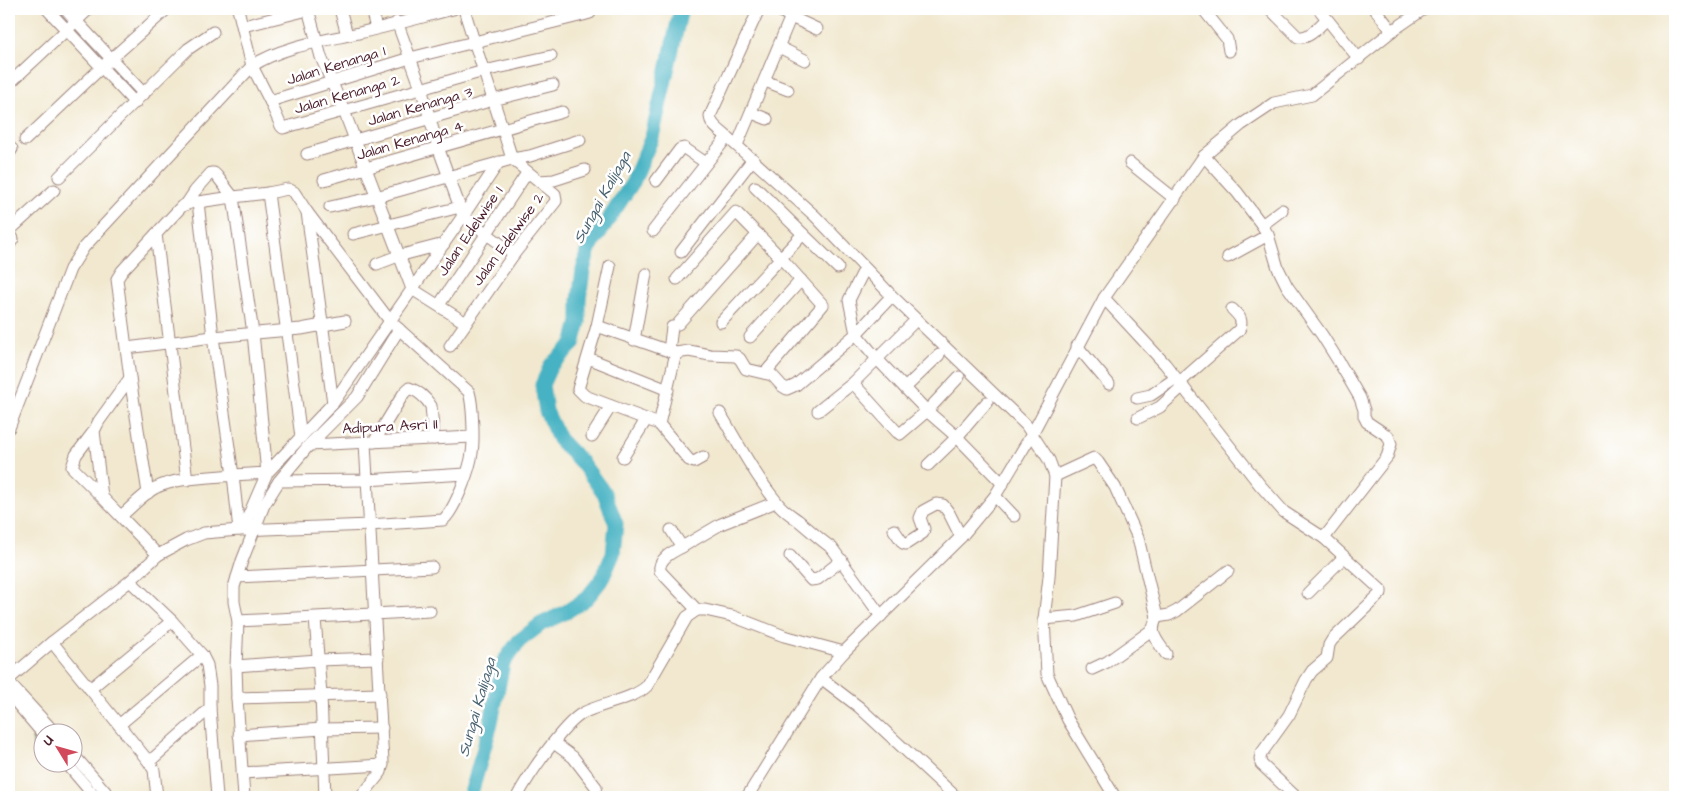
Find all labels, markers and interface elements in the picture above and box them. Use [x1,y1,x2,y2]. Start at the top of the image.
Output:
street label: Jalan Kenanga 1 [284,40,388,91]
street label: Jalan Kenanga 2 [292,69,403,121]
street label: Jalan Kenanga 3 [365,81,476,132]
street label: Jalan Kenanga 4 [354,115,466,167]
water label: Sungai Kalijaga [568,147,637,248]
street label: Jalan Edelwise 1 [433,182,508,280]
street label: Jalan Edelwise 2 [467,188,550,290]
street label: Adipura Asri II [342,414,438,439]
water label: Sungai Kalijaga [452,655,503,759]
north arrow [32,724,82,774]
text: U [38,732,59,750]

